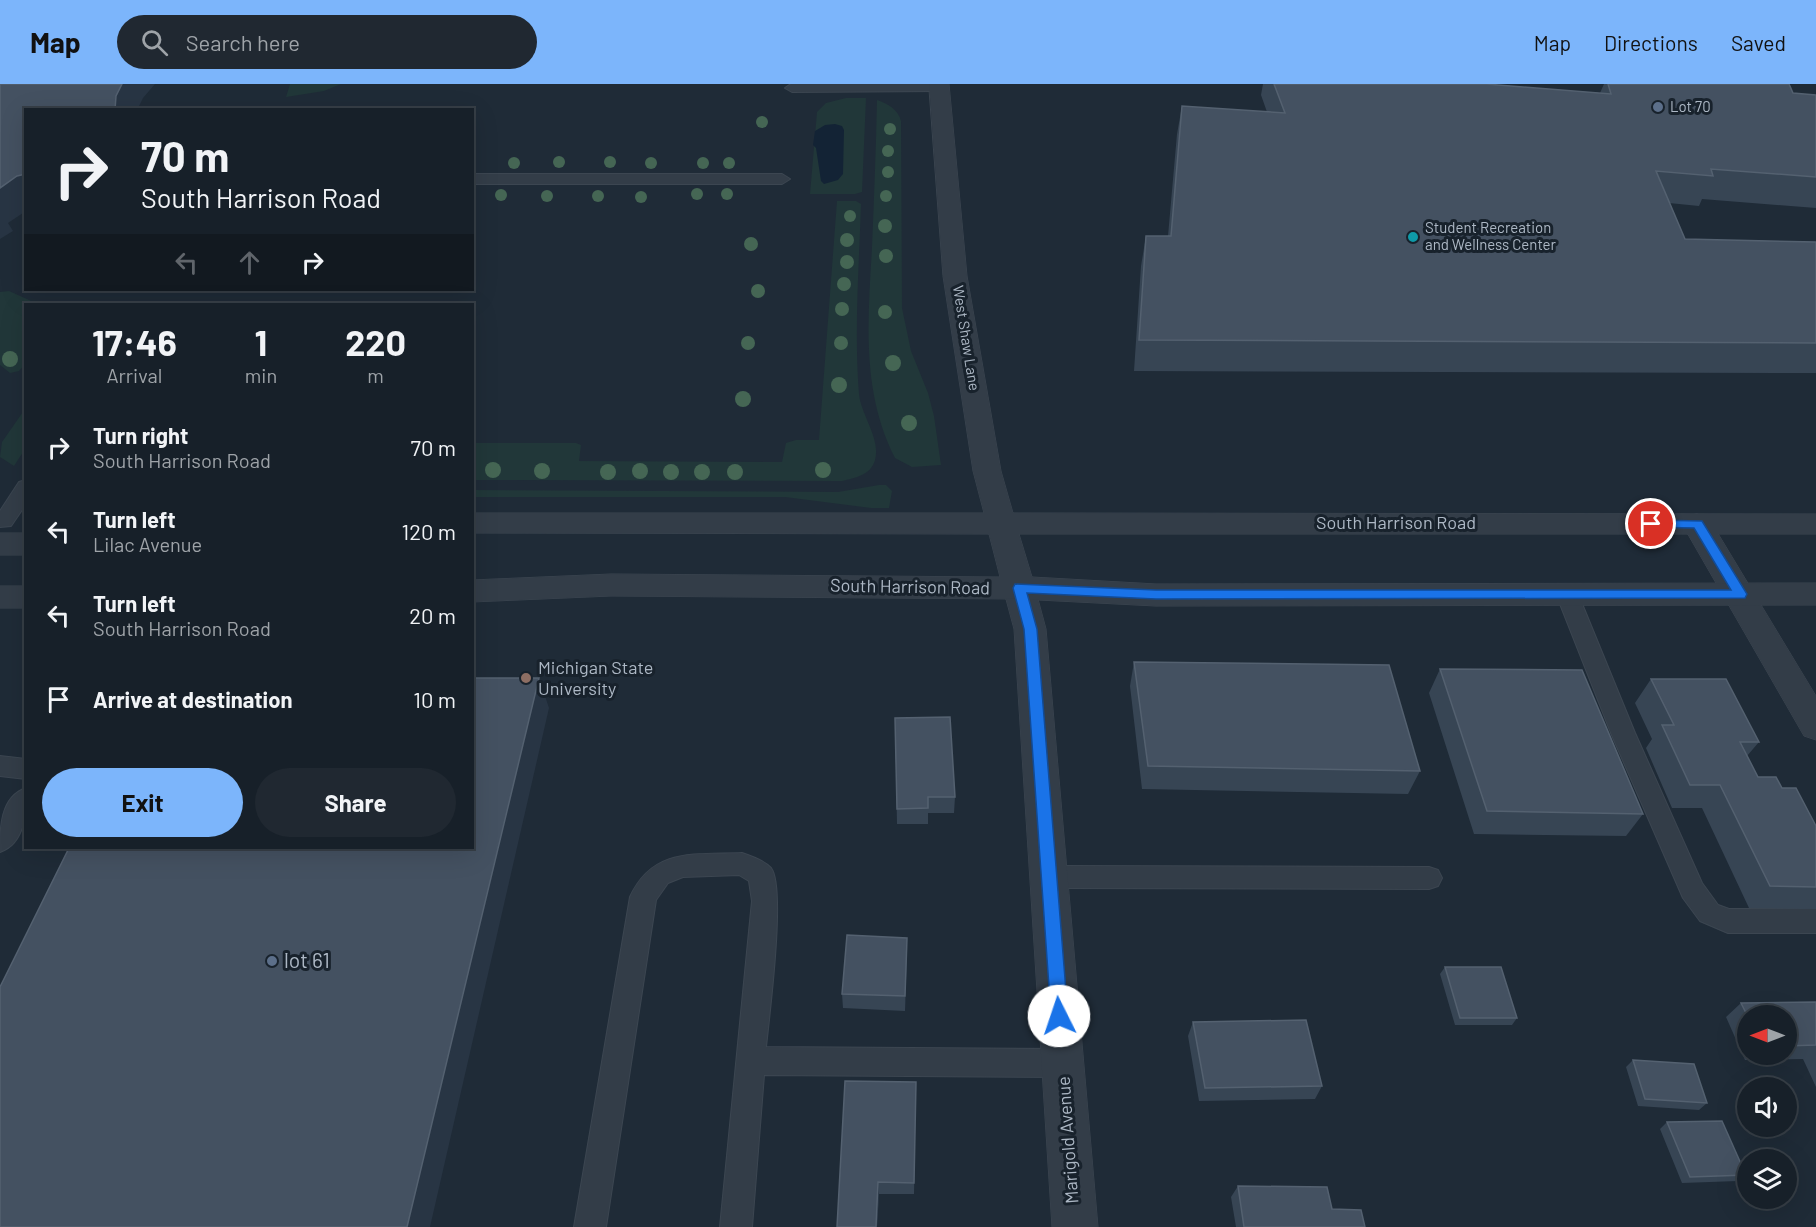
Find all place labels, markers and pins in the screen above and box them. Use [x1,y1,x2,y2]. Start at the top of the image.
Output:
place label: Lot 70 [1670,97,1711,115]
marker: Lot 70 [1651,100,1665,114]
place label: Student Recreation and Wellness Center [1425,218,1557,253]
marker: Student Recreation and Wellness Center [1406,230,1420,244]
pin [1625,498,1676,549]
place label: Michigan State University [538,656,653,699]
marker: Michigan State University [519,671,533,685]
place label: lot 61 [284,947,330,972]
marker: lot 61 [265,954,279,968]

